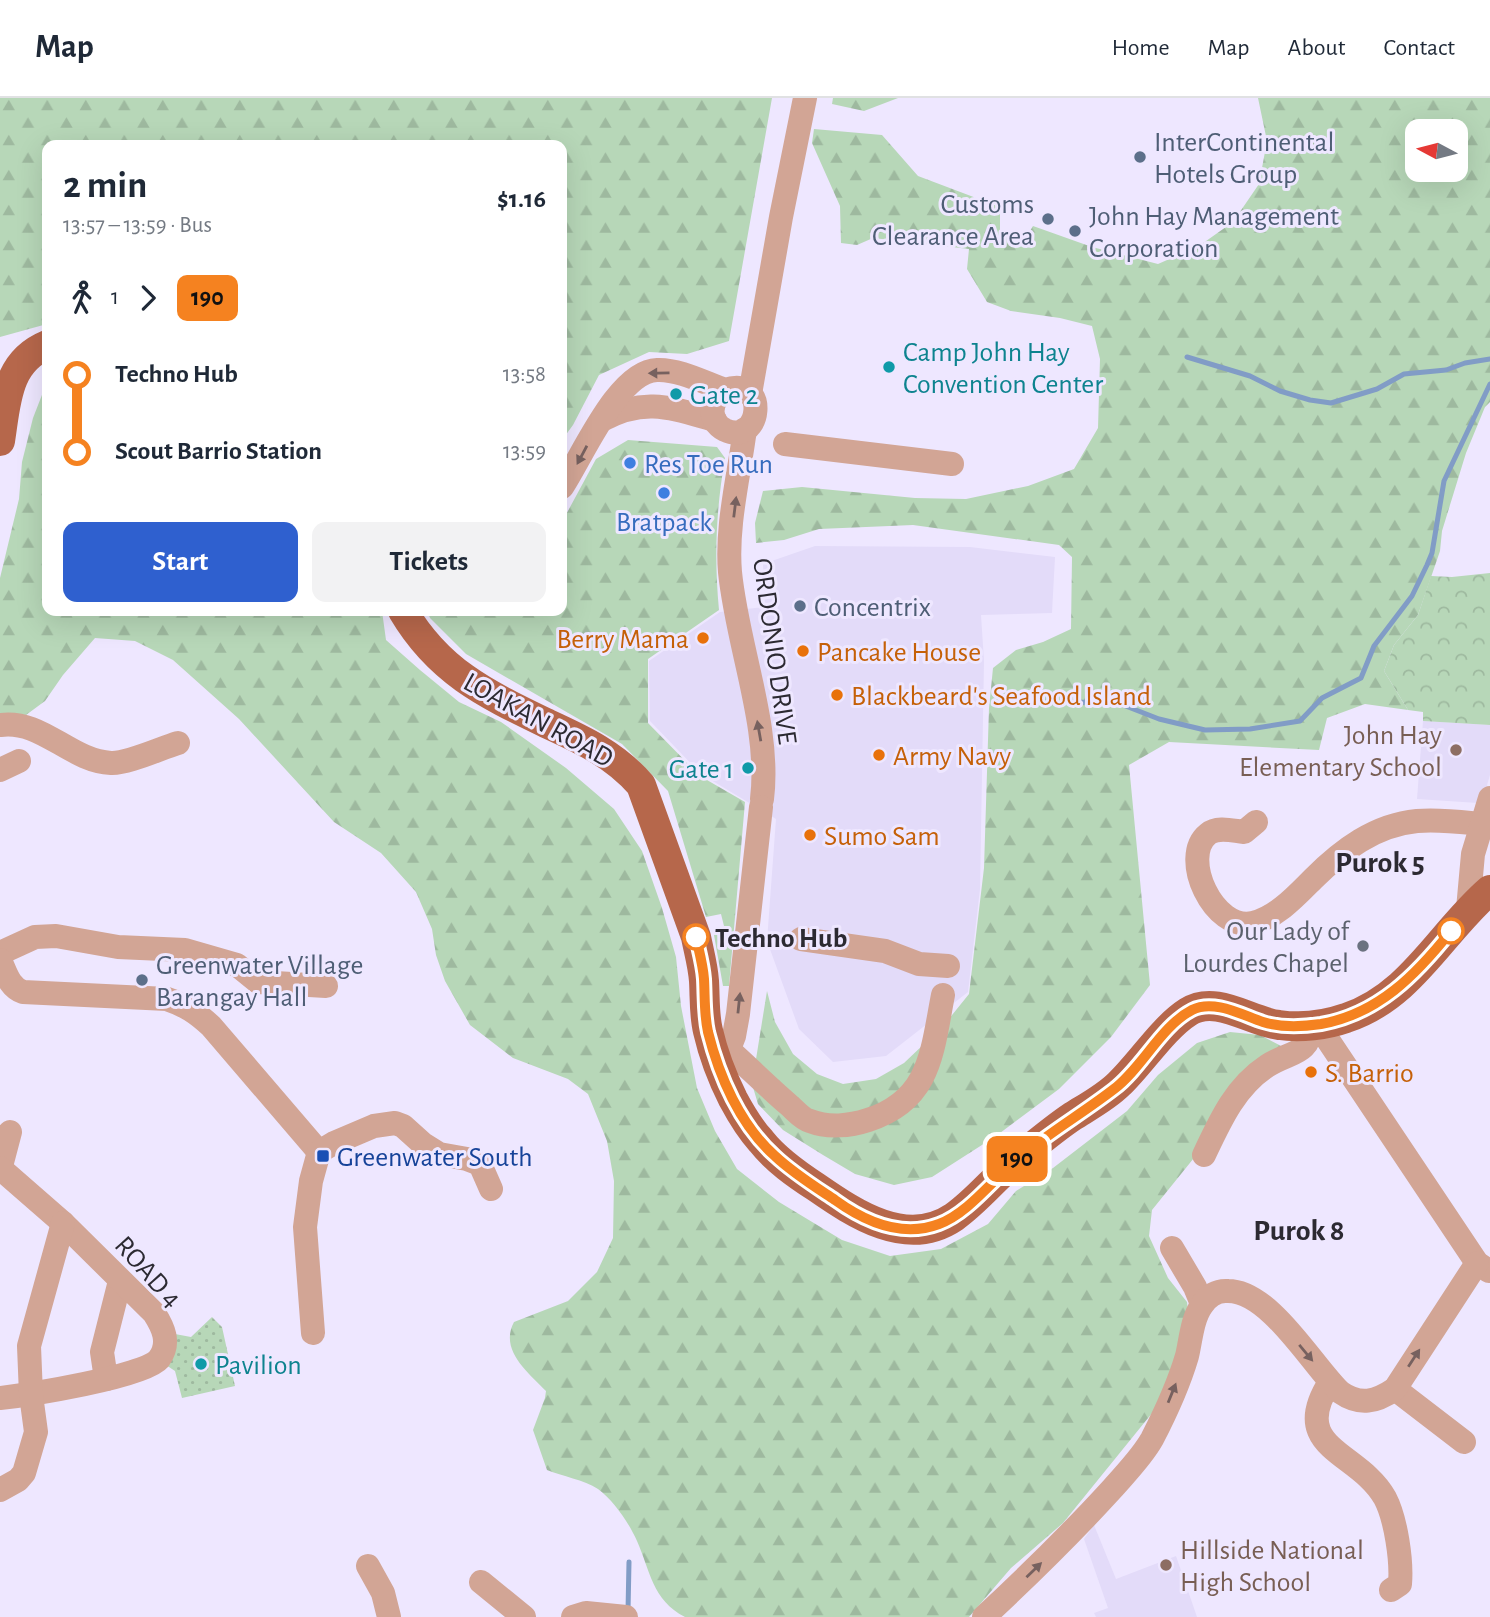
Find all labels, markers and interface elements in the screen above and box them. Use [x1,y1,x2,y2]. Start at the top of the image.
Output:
text: Map [35,31,94,64]
text: Home [1112,36,1170,60]
text: Map [1208,36,1250,60]
text: About [1288,36,1345,60]
text: Contact [1383,36,1455,60]
north arrow [1405,119,1468,182]
map controls [1405,119,1468,182]
place label: InterContinental Hotels Group [1154,129,1334,189]
marker: InterContinental Hotels Group [1132,149,1148,165]
text: 2 min [63,167,147,205]
text: $1.16 [497,186,546,212]
place label: Customs Clearance Area [872,191,1034,251]
place label: John Hay Management Corporation [1089,203,1339,263]
marker: Customs Clearance Area [1040,211,1056,227]
text: 13:57 – 13:59 · Bus [63,214,212,237]
marker: John Hay Management Corporation [1067,223,1083,239]
icon: walk [63,279,101,317]
icon: forward [129,279,167,317]
text: 1 [111,286,119,309]
text: 190 [191,286,224,310]
place label: Camp John Hay Convention Center [903,339,1103,399]
marker: Camp John Hay Convention Center [881,359,897,375]
text: Techno Hub [115,361,238,387]
text: 13:58 [503,363,546,386]
one-way arrow [648,367,670,378]
place label: Gate 2 [690,382,758,410]
marker: Gate 2 [668,386,684,402]
text: Scout Barrio Station [115,438,322,464]
text: 13:59 [503,440,546,463]
one-way arrow [576,446,588,466]
place label: Res Toe Run [644,451,773,479]
marker: Res Toe Run [622,455,638,471]
marker: Bratpack [656,485,672,501]
one-way arrow [729,495,740,517]
place label: Bratpack [616,509,712,537]
button: Start [63,522,298,602]
button: Tickets [312,522,546,602]
street label: ORDONIO DRIVE [747,556,801,746]
place label: Concentrix [814,594,931,622]
marker: Concentrix [792,598,808,614]
place label: Berry Mama [557,626,689,654]
marker: Berry Mama [695,630,711,646]
place label: Pancake House [817,639,981,667]
marker: Pancake House [795,643,811,659]
street label: LOAKAN ROAD [458,668,618,773]
place label: Blackbeard's Seafood Island [851,683,1151,711]
marker: Blackbeard's Seafood Island [829,687,845,703]
one-way arrow [753,720,764,742]
place label: John Hay Elementary School [1239,722,1442,782]
marker: John Hay Elementary School [1448,742,1464,758]
place label: Army Navy [893,743,1011,771]
marker: Army Navy [871,747,887,763]
place label: Gate 1 [669,756,734,784]
marker: Gate 1 [740,760,756,776]
place label: Sumo Sam [824,823,940,851]
marker: Sumo Sam [802,827,818,843]
district label: Purok 5 [1335,848,1425,878]
place label: Our Lady of Lourdes Chapel [1182,918,1351,978]
unlabelled marker [1438,918,1464,944]
marker: Techno Hub [683,924,709,950]
place label: Techno Hub [715,925,847,953]
marker: Our Lady of Lourdes Chapel [1355,938,1371,954]
place label: Greenwater Village Barangay Hall [156,952,363,1012]
marker: Greenwater Village Barangay Hall [134,972,150,988]
one-way arrow [734,991,745,1013]
place label: S. Barrio [1325,1060,1414,1088]
marker: S. Barrio [1303,1064,1319,1080]
line badge: 190 [977,1136,1057,1182]
place label: Greenwater South [337,1144,533,1172]
text: 190 [1001,1147,1033,1171]
marker: Greenwater South [315,1148,331,1164]
district label: Purok 8 [1253,1216,1345,1246]
street label: ROAD 4 [109,1231,186,1313]
one-way arrow [1298,1344,1314,1362]
one-way arrow [1408,1348,1421,1368]
place label: Pavilion [215,1352,302,1380]
marker: Pavilion [193,1356,209,1372]
one-way arrow [1166,1382,1177,1403]
place label: Hillside National High School [1180,1537,1364,1597]
marker: Hillside National High School [1158,1557,1174,1573]
one-way arrow [1025,1562,1042,1579]

